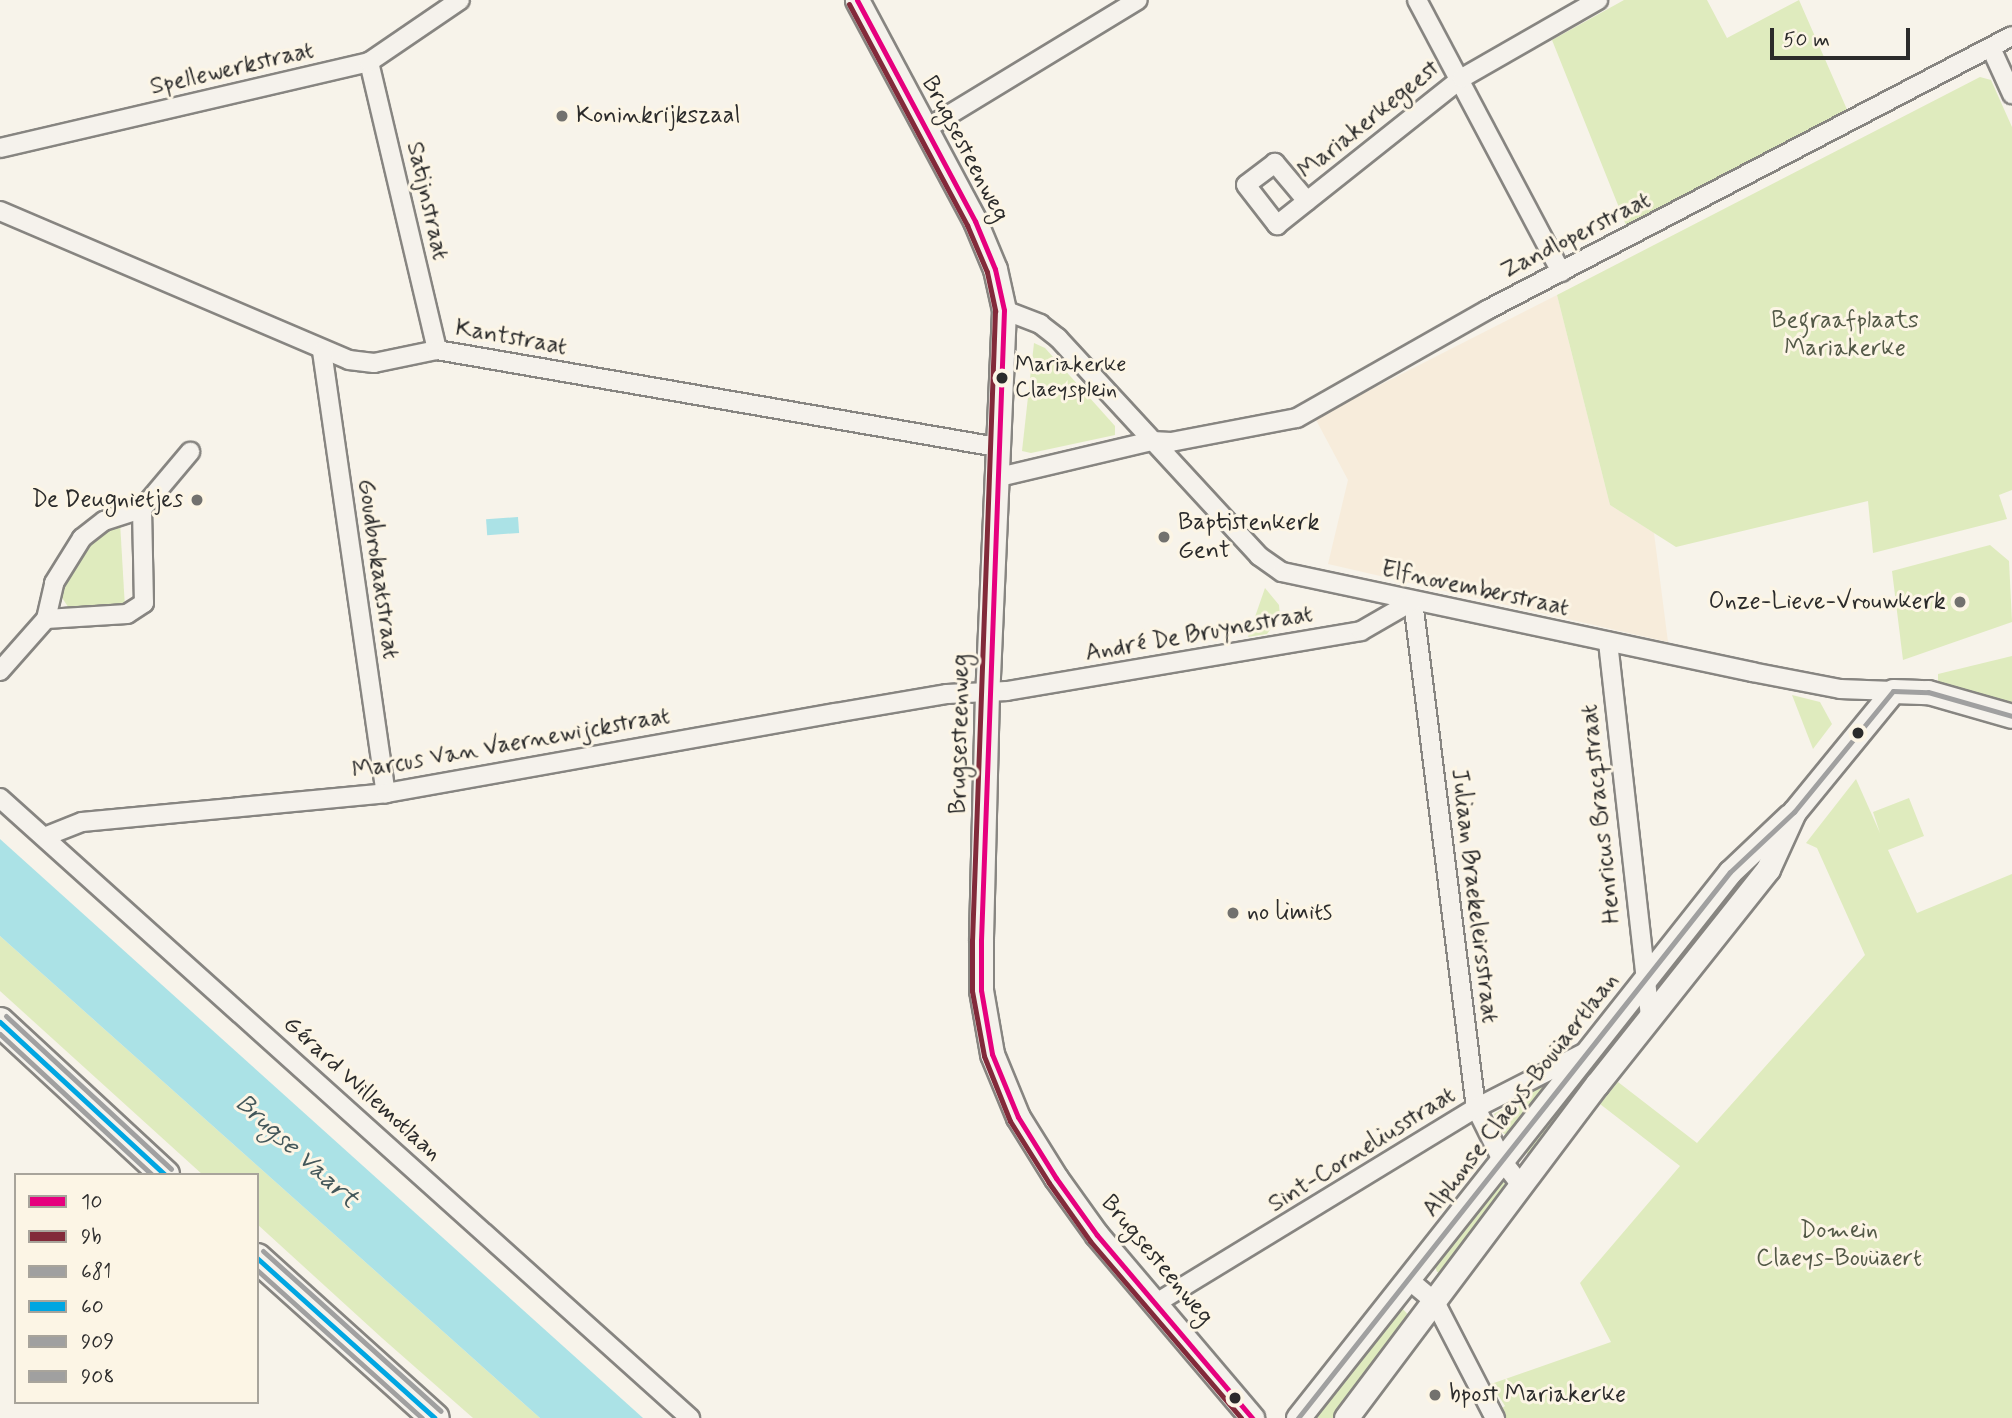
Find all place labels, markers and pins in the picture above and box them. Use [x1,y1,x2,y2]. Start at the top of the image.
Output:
place label: Koninkrijkszaal [576,102,740,130]
marker: Koninkrijkszaal [554,108,570,124]
place label: Mariakerke Claeysplein [1015,352,1126,404]
marker: Mariakerke Claeysplein [995,371,1009,385]
place label: De Deugnietjes [24,486,183,514]
marker: De Deugnietjes [189,492,205,508]
place label: Baptistenkerk Gent [1178,509,1320,565]
marker: Baptistenkerk Gent [1156,529,1172,545]
place label: Onze-Lieve-Vrouwkerk [1709,588,1946,616]
marker: Onze-Lieve-Vrouwkerk [1952,594,1968,610]
unlabelled marker [1851,726,1865,740]
place label: no limits [1247,899,1332,927]
marker: no limits [1225,905,1241,921]
place label: bpost Mariakerke [1449,1381,1626,1409]
marker: bpost Mariakerke [1427,1387,1443,1403]
unlabelled marker [1228,1391,1242,1405]

